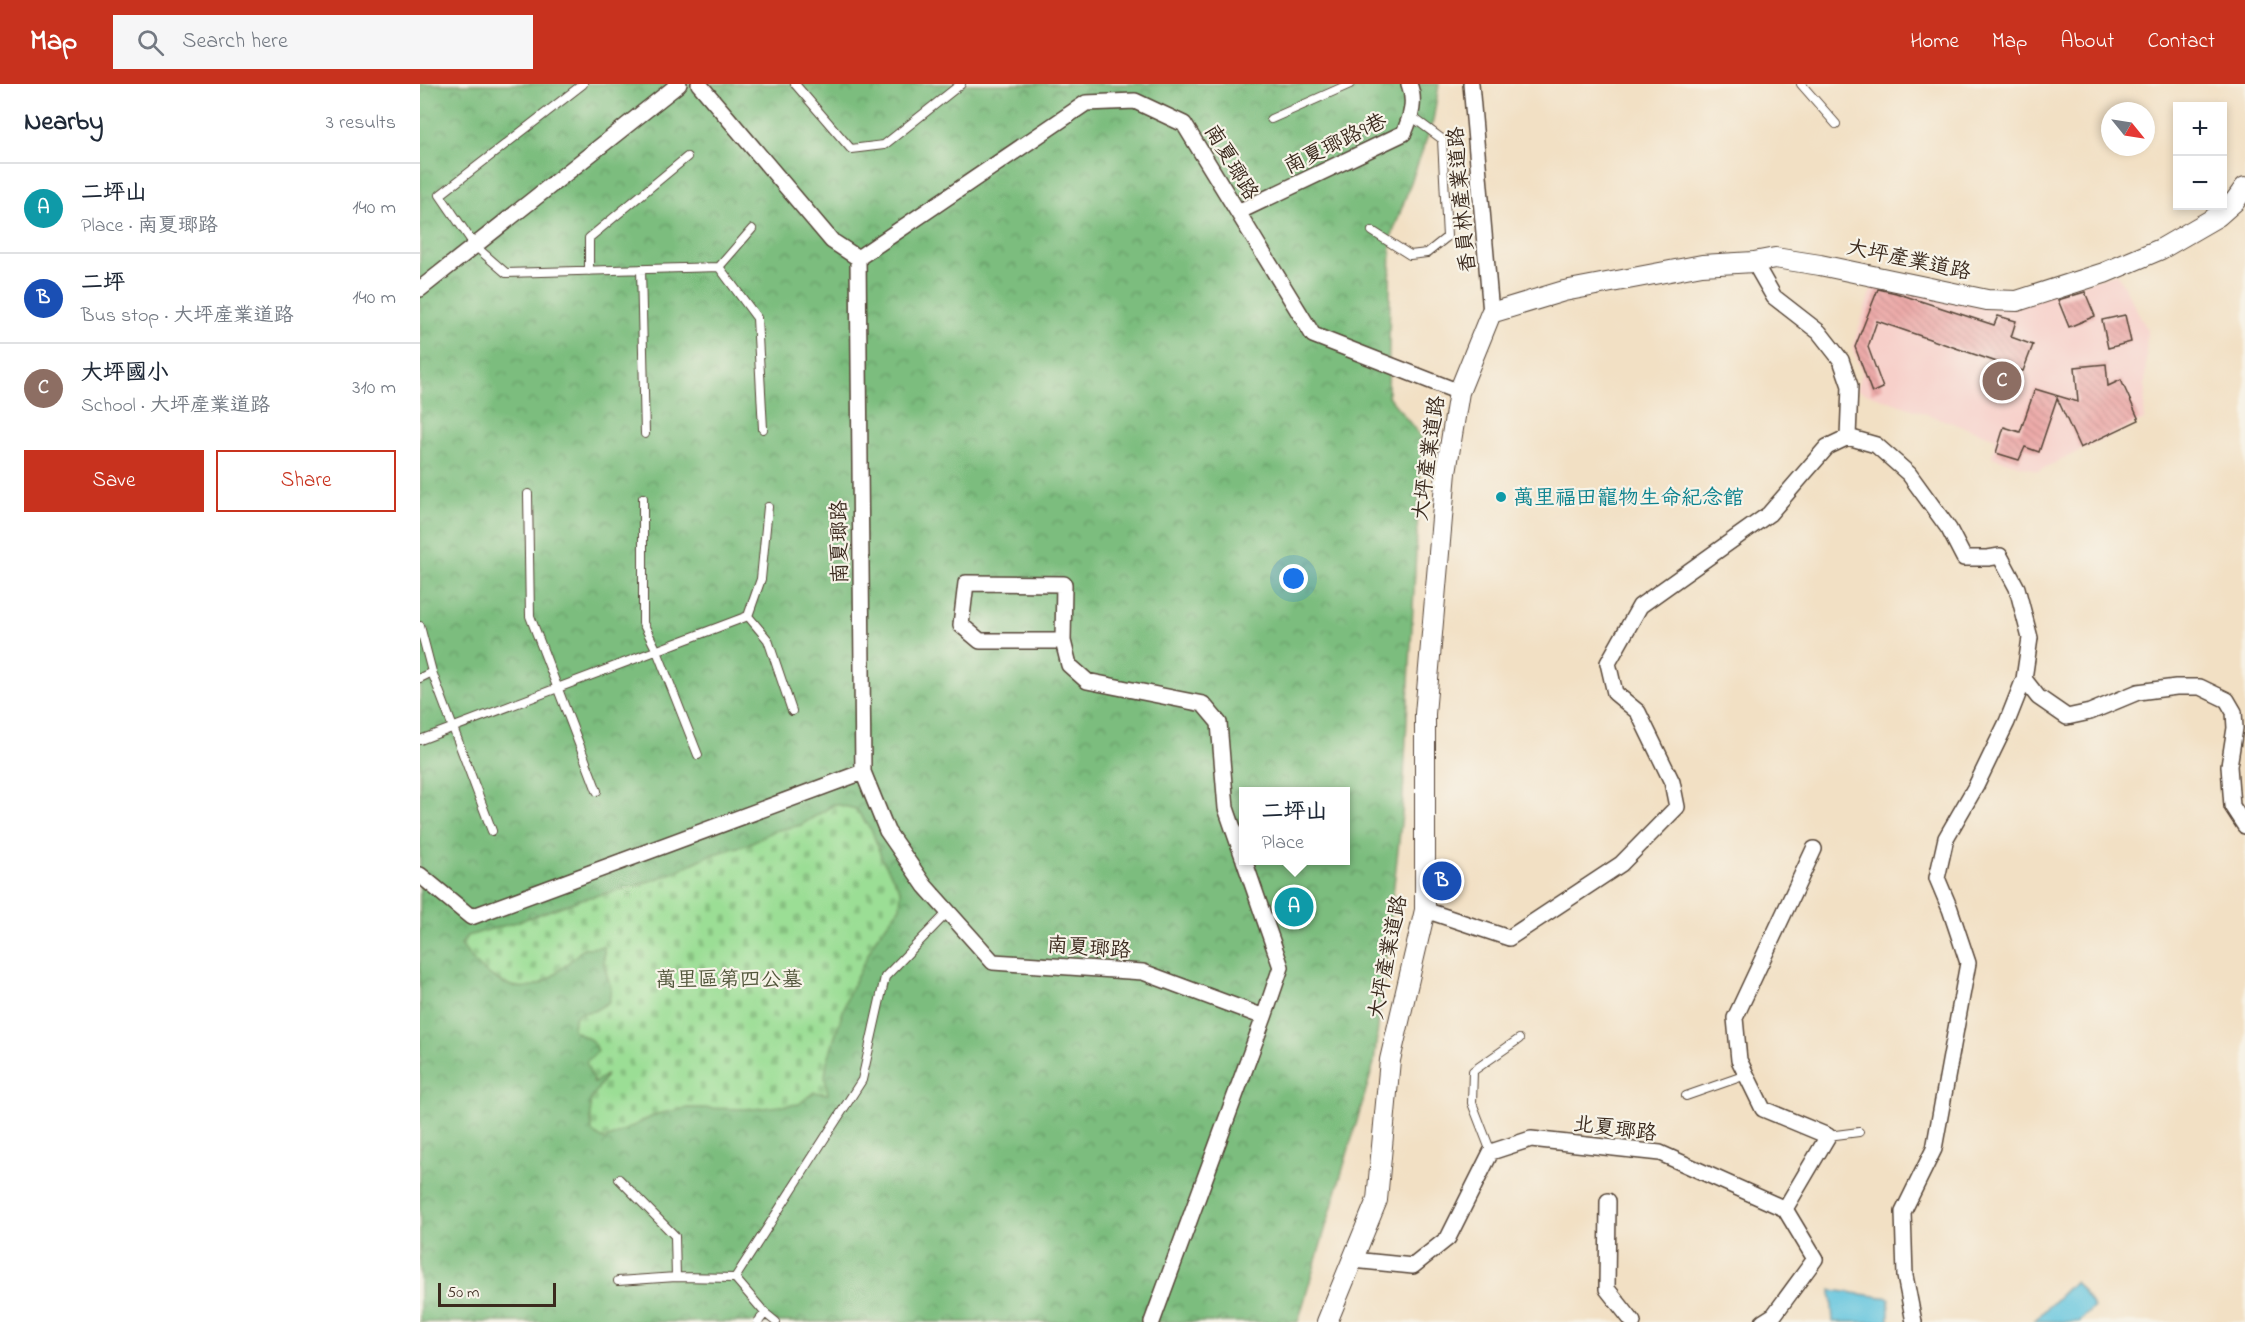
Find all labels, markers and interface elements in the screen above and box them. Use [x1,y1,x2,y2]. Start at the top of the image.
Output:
search box [113,15,533,69]
text: Map [30,22,77,63]
icon: search [134,26,167,59]
text: Search here [182,26,288,58]
text: Home [1910,27,1959,57]
text: Map [1992,27,2027,57]
text: About [2060,27,2114,57]
text: Contact [2147,27,2215,57]
north arrow [2101,102,2155,156]
map controls [2173,102,2227,210]
button: + [2173,102,2227,156]
text: Nearby [24,104,103,142]
street label: 南夏瑯路9巷 [1279,107,1392,183]
text: 3 results [326,109,396,138]
street label: 南夏瑯路 [1196,119,1265,207]
street label: 香員林產業道路 [1442,125,1484,274]
button: − [2173,156,2227,210]
text: 二坪山 [81,178,147,210]
text: A [37,194,50,223]
text: 140 m [352,194,396,223]
text: Place · 南夏瑯路 [81,212,218,241]
street label: 大坪產業道路 [1844,233,1973,289]
text: 二坪 [81,268,125,300]
text: B [37,284,50,313]
text: 140 m [352,284,396,313]
text: Bus stop · 大坪產業道路 [81,302,293,331]
text: 大坪國小 [81,358,169,390]
pin: C [1982,358,2022,404]
text: C [38,374,49,403]
text: 310 m [352,374,396,403]
text: School · 大坪產業道路 [81,392,270,421]
street label: 大坪產業道路 [1406,394,1454,523]
button: Save [24,450,204,512]
button: Share [216,450,396,512]
place label: 萬里福田寵物生命紀念館 [1513,484,1744,514]
marker: 萬里福田寵物生命紀念館 [1494,490,1508,504]
street label: 南夏瑯路 [825,500,857,584]
your location [1279,564,1308,593]
popup [1239,787,1350,865]
text: 二坪山 [1261,797,1328,829]
text: Place [1261,829,1304,858]
pin: B [1422,858,1462,904]
pin: A [1274,884,1314,930]
street label: 大坪產業道路 [1362,893,1416,1022]
street label: 南夏瑯路 [1046,931,1132,967]
park label: 萬里區第四公墓 [656,966,803,996]
street label: 北夏瑯路 [1571,1110,1658,1150]
scale bar [438,1280,556,1308]
text: 50 m [447,1281,479,1305]

